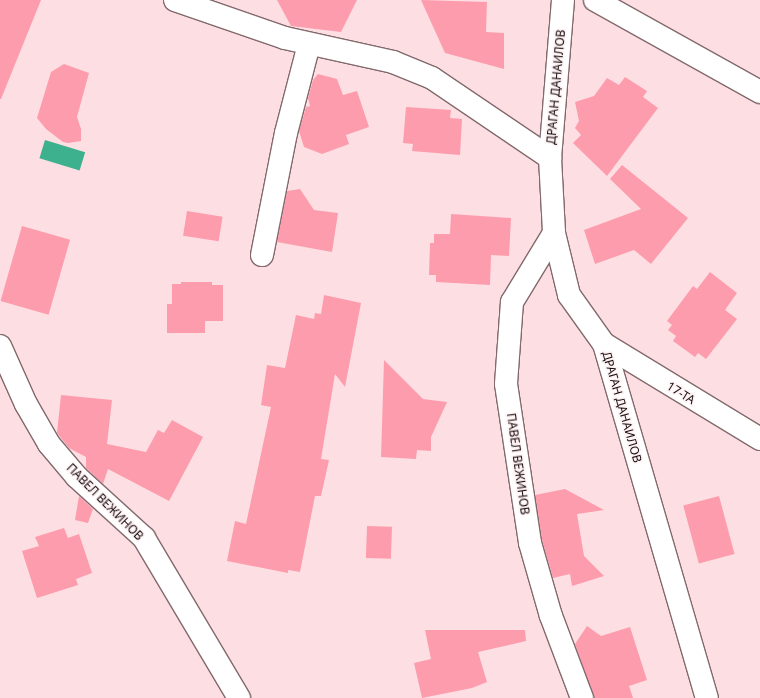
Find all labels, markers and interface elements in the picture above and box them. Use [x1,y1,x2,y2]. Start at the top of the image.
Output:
street label: ДРАГАН ДАНАИЛОВ [544,29,568,145]
street label: ДРАГАН ДАНАИЛОВ [599,350,645,464]
street label: 17-ТА [664,379,698,407]
street label: ПАВЕЛ ВЕЖИНОВ [504,412,532,516]
street label: ПАВЕЛ ВЕЖИНОВ [64,461,146,543]

